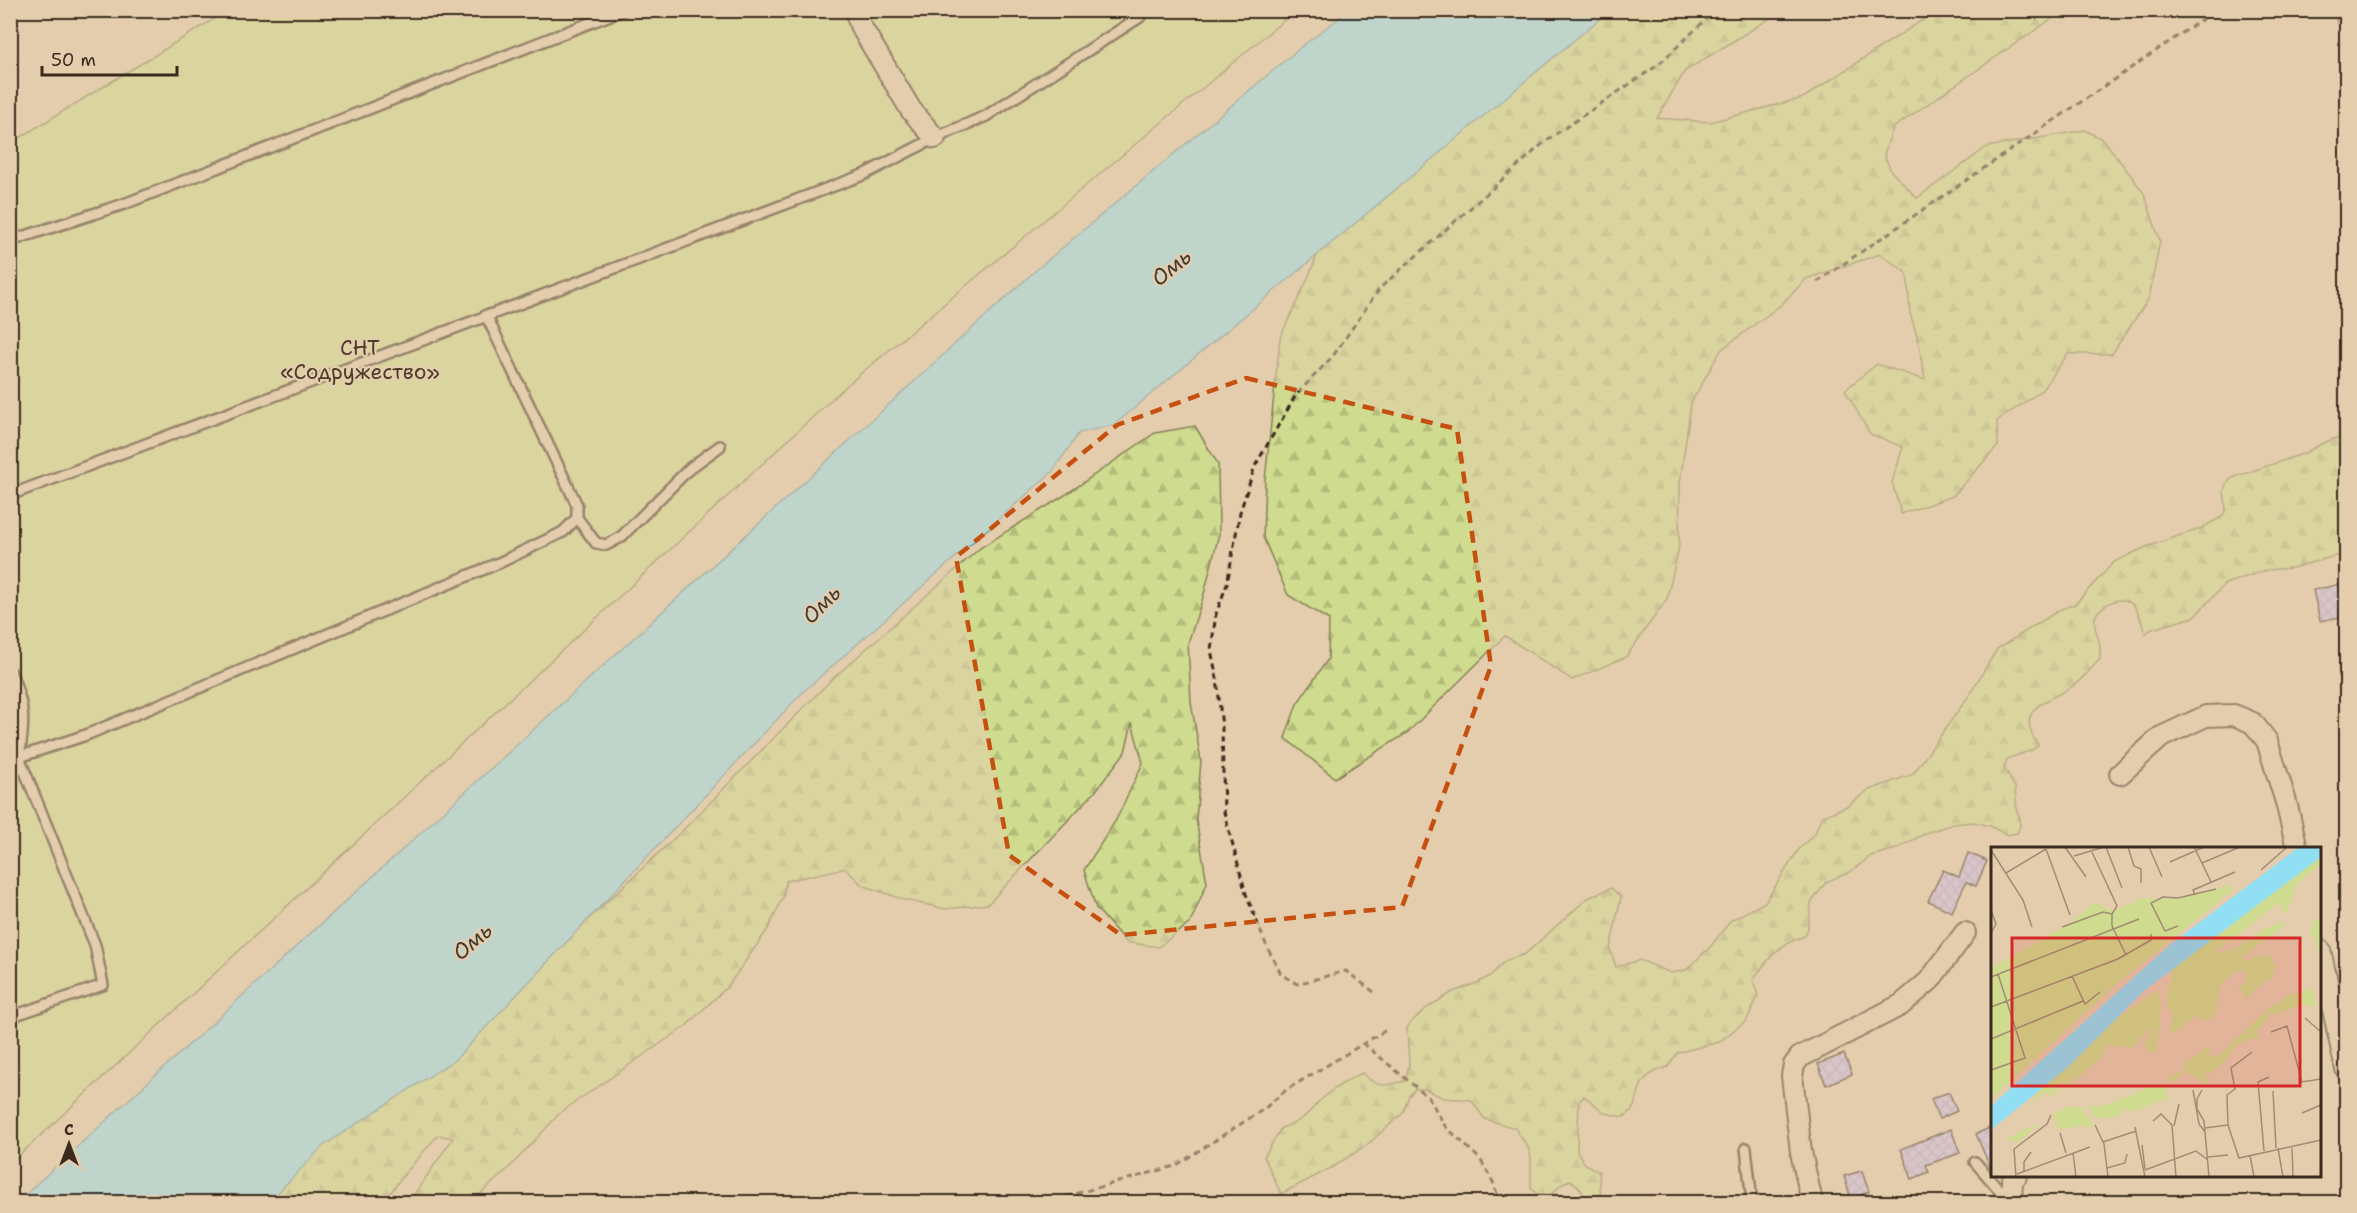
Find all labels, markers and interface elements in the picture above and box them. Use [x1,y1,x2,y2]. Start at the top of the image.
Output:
scale bar [42,39,177,77]
text: 50 m [51,48,96,72]
water label: Омь [1145,242,1198,293]
park label: СНТ «Содружество» [280,334,440,386]
water label: Омь [795,578,847,630]
inset map [1991,847,2321,1177]
water label: Омь [446,916,499,967]
north arrow [39,1114,99,1174]
text: С [64,1119,74,1140]

